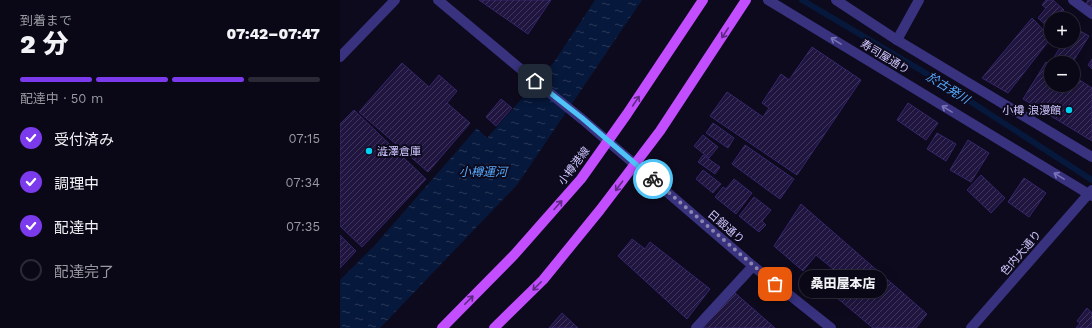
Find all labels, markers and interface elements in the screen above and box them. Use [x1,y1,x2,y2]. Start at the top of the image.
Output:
map controls [1044,12,1080,92]
button: + [1044,12,1080,48]
text: 到着まで [20,13,72,28]
text: 07:42–07:47 [227,25,320,43]
one-way arrow [721,27,729,38]
text: 2 分 [20,29,69,59]
one-way arrow [830,37,842,45]
street label: 寿司屋通り [858,37,912,77]
button: − [1044,56,1080,92]
pin [518,64,552,98]
water label: 於古発川 [924,69,974,108]
icon: home [524,70,546,92]
text: 配達中 · 50 m [20,91,103,106]
one-way arrow [631,96,640,107]
one-way arrow [942,104,953,113]
place label: 小樽 浪漫館 [1002,104,1061,117]
marker: 小樽 浪漫館 [1064,105,1074,115]
icon: check [20,127,42,149]
text: 受付済み [54,131,114,149]
text: 07:15 [288,131,320,146]
place label: 澁澤倉庫 [377,145,421,158]
street label: 小樽港線 [556,145,592,187]
marker: 澁澤倉庫 [364,146,374,156]
courier [633,159,673,199]
water label: 小樽運河 [459,165,509,179]
icon: bike [642,168,664,190]
icon: check [20,171,42,193]
one-way arrow [1054,172,1065,180]
text: 調理中 [54,175,99,193]
text: 07:34 [286,175,320,190]
one-way arrow [615,180,623,191]
one-way arrow [553,201,562,211]
street label: 日銀通り [705,208,747,246]
icon: check [20,215,42,237]
text: 配達中 [54,219,99,237]
text: 07:35 [286,219,320,234]
street label: 色内大通り [998,228,1044,278]
text: 配達完了 [54,263,114,281]
pin [758,267,792,301]
callout: 桑田屋本店 [799,270,887,298]
icon: bag [764,273,786,295]
text: 桑田屋本店 [810,276,876,291]
one-way arrow [532,281,542,291]
one-way arrow [464,295,474,305]

